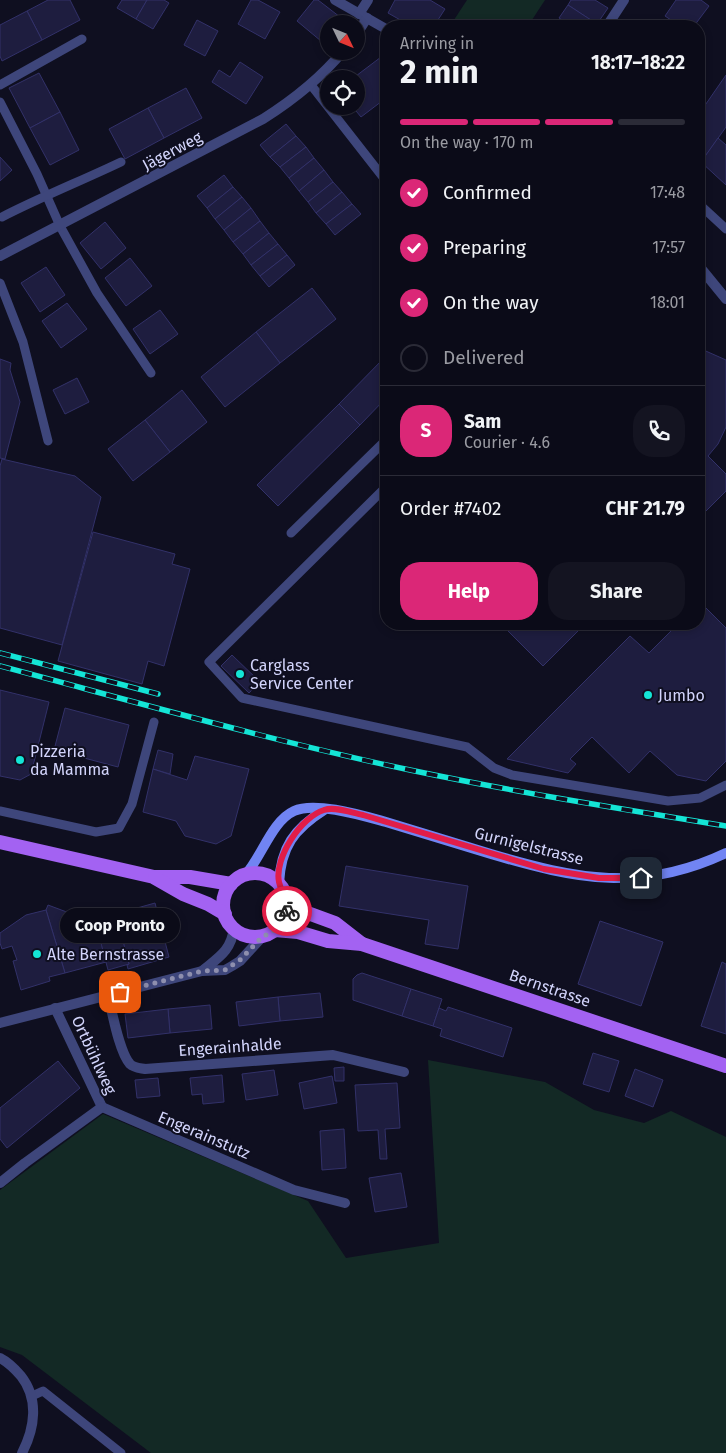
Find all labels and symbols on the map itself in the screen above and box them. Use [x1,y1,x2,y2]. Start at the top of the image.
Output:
north arrow [320,15,365,60]
street label: Jägerweg [139,127,206,175]
place label: Carglass Service Center [250,656,354,693]
marker: Carglass Service Center [234,668,246,680]
place label: Jumbo [658,686,705,705]
marker: Jumbo [642,689,654,701]
place label: Pizzeria da Mamma [30,742,110,779]
marker: Pizzeria da Mamma [14,754,26,766]
street label: Gurnigelstrasse [472,823,586,869]
pin [620,857,662,899]
courier [262,886,312,936]
callout: Coop Pronto [60,907,180,942]
place label: Alte Bernstrasse [47,945,164,964]
marker: Alte Bernstrasse [31,948,43,960]
street label: Bernstrasse [507,965,593,1011]
pin [99,971,141,1013]
street label: Ortbühlweg [68,1013,121,1098]
street label: Engerainhalde [178,1034,282,1060]
street label: Engerainstutz [155,1107,253,1163]

